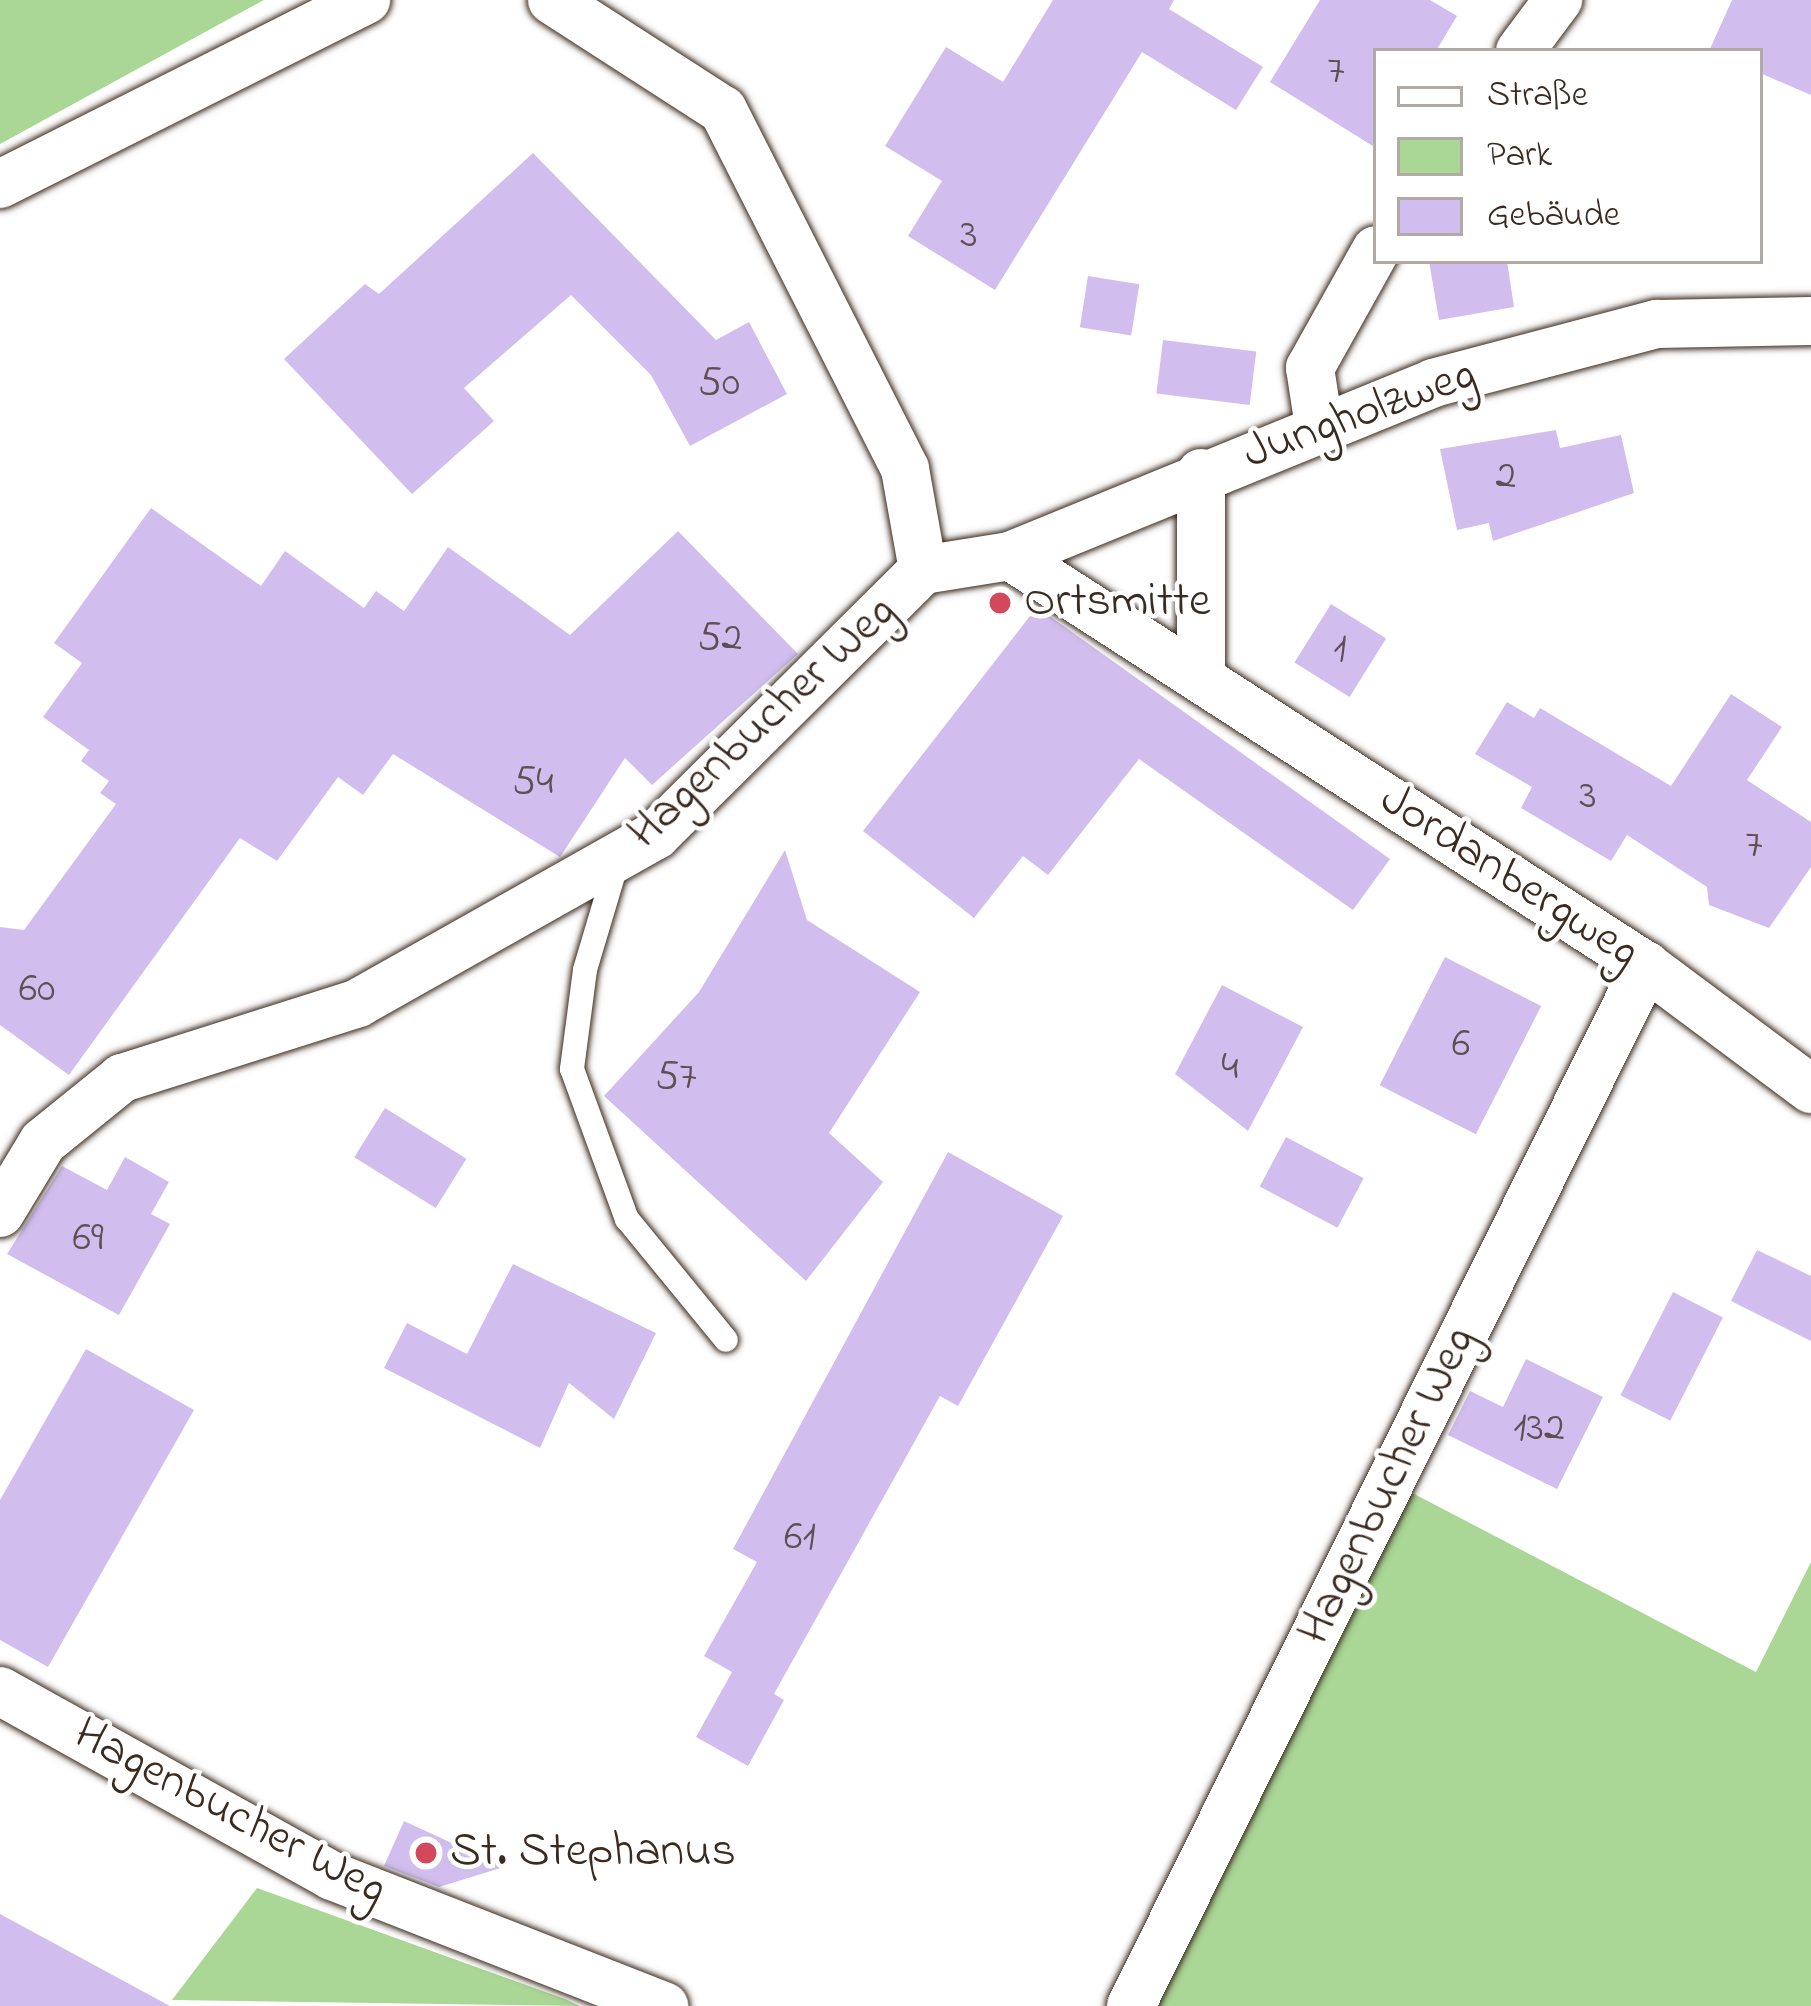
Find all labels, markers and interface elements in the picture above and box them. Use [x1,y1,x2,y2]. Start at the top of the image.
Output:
house number: 7 [1327,47,1345,97]
legend [1373,48,1763,264]
text: Straße [1487,70,1588,123]
text: Park [1487,130,1552,183]
text: Gebäude [1487,190,1620,243]
house number: 3 [960,211,978,261]
street label: Jungholzweg [1236,346,1484,484]
house number: 50 [698,359,740,409]
house number: 2 [1496,452,1516,502]
place label: Ortsmitte [1024,574,1211,632]
street label: Hagenbucher Weg [617,584,909,862]
marker: Ortsmitte [987,590,1013,616]
house number: 52 [698,614,742,664]
house number: 1 [1333,625,1347,675]
house number: 54 [512,758,554,808]
street label: Jordanbergweg [1368,772,1650,982]
house number: 3 [1579,772,1597,822]
house number: 7 [1745,821,1763,871]
house number: 60 [19,965,55,1015]
house number: 6 [1452,1020,1470,1070]
house number: 4 [1221,1043,1239,1093]
house number: 57 [655,1053,697,1103]
house number: 69 [72,1214,104,1264]
street label: Hagenbucher Weg [1286,1318,1490,1654]
house number: 132 [1513,1404,1565,1454]
house number: 61 [784,1513,816,1563]
street label: Hagenbucher Weg [64,1706,396,1920]
place label: St. Stephanus [450,1824,736,1882]
marker: St. Stephanus [413,1840,439,1866]

